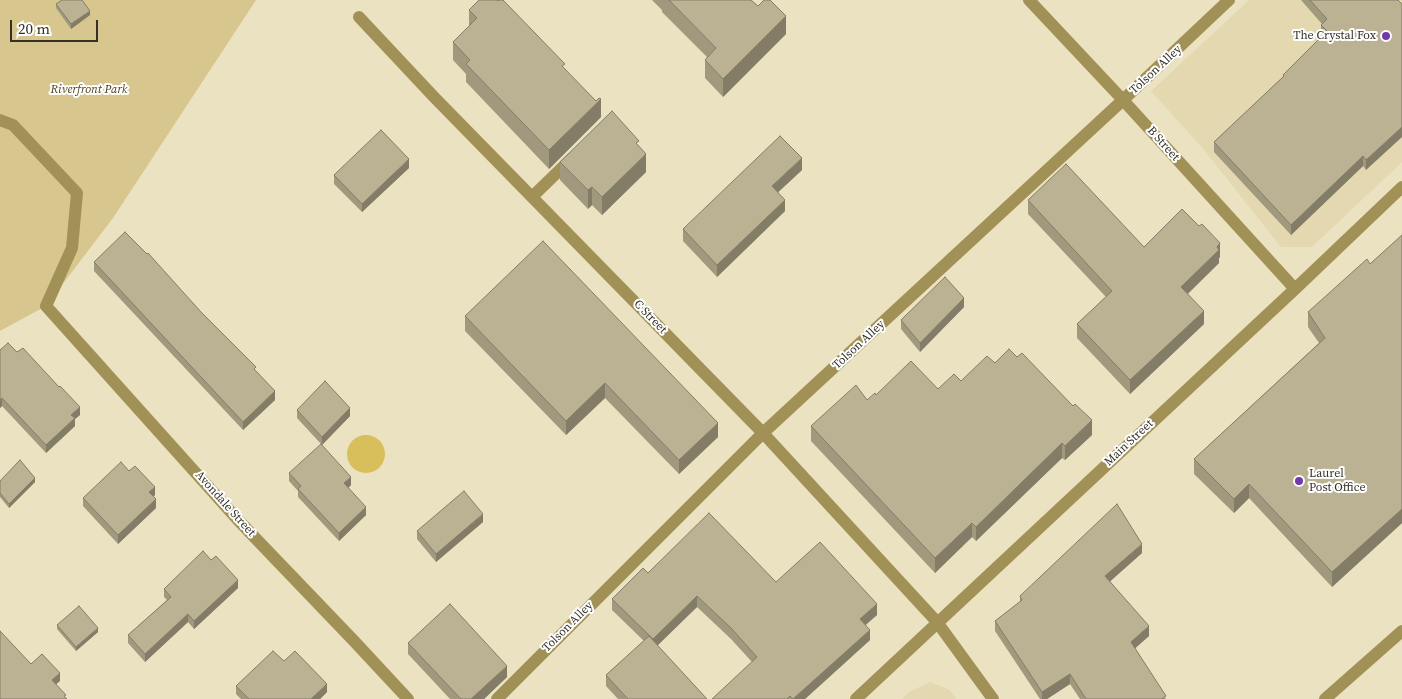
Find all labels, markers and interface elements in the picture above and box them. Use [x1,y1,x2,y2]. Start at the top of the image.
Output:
scale bar [12,10,100,42]
text: 20 m [18,18,50,39]
place label: The Crystal Fox [1293,29,1376,43]
marker: The Crystal Fox [1380,30,1392,42]
street label: Tolson Alley [1127,42,1185,98]
park label: Riverfront Park [50,83,128,97]
street label: B Street [1144,124,1182,164]
street label: C Street [630,297,670,337]
street label: Tolson Alley [830,317,888,373]
street label: Main Street [1102,417,1156,469]
place label: Laurel Post Office [1309,467,1366,495]
street label: Avondale Street [192,468,258,540]
marker: Laurel Post Office [1293,475,1305,487]
street label: Tolson Alley [540,599,596,655]

